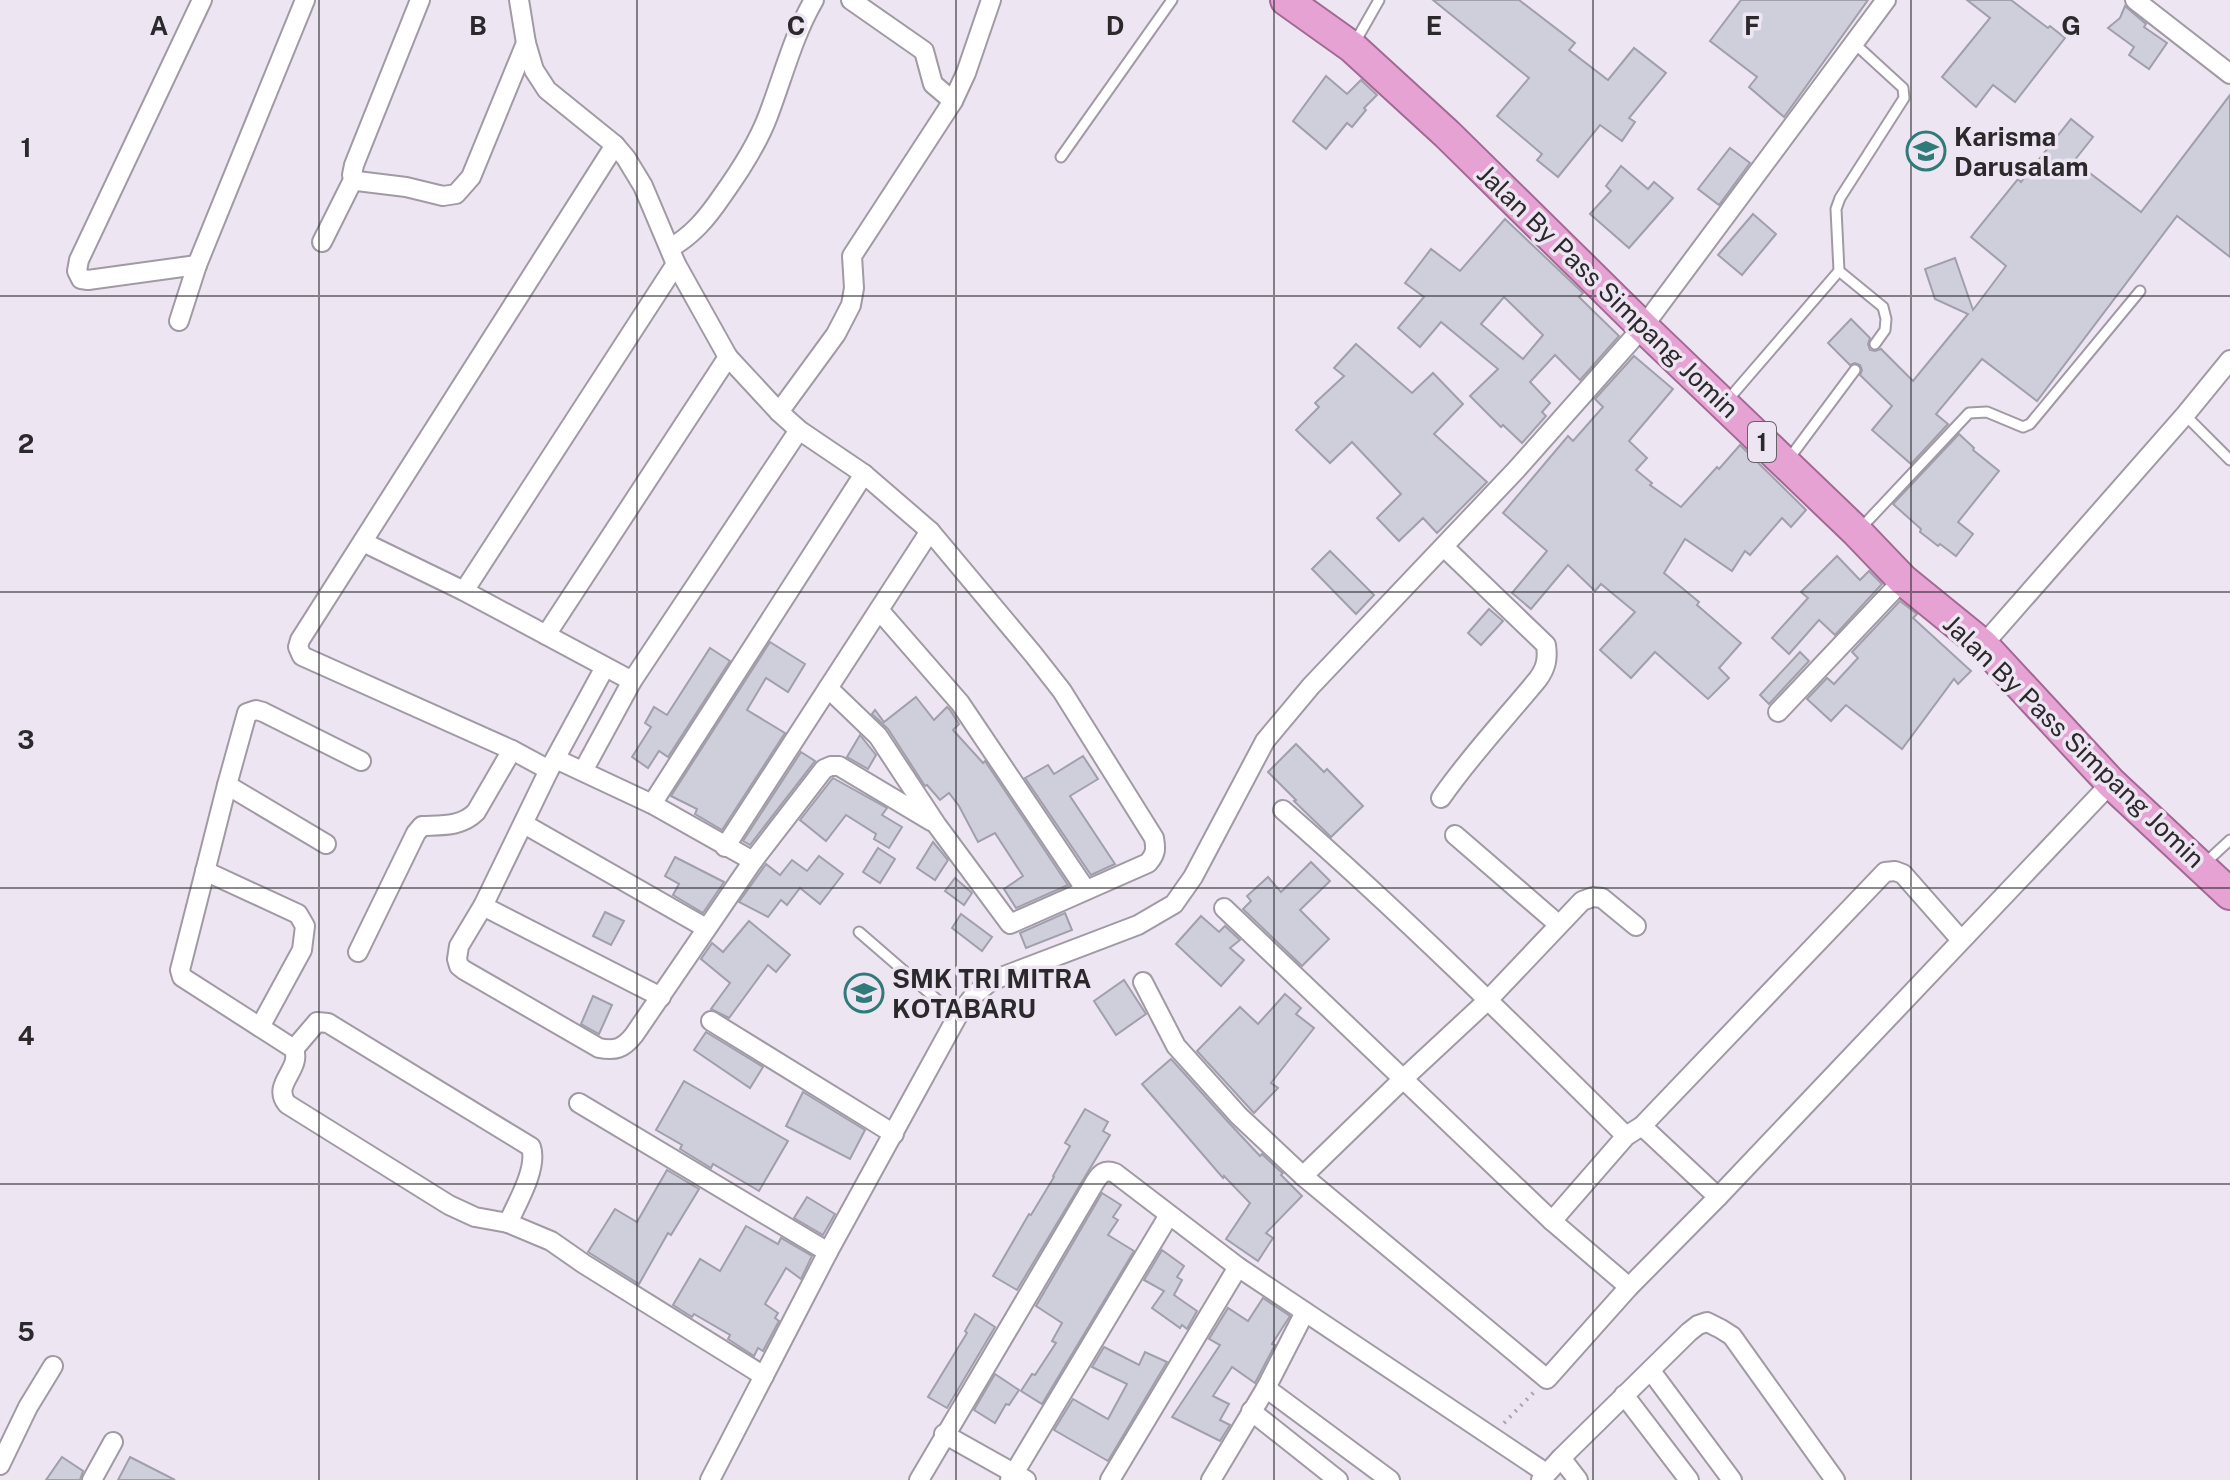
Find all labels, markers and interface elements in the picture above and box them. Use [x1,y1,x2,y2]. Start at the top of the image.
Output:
text: A [150,10,169,41]
text: B [469,10,487,41]
text: C [787,10,805,41]
text: D [1106,10,1124,41]
text: E [1426,10,1442,41]
text: F [1744,10,1760,41]
text: G [2061,10,2081,41]
place label: Karisma Darusalam [1954,121,2089,182]
school or university icon: Karisma Darusalam [1905,130,1947,172]
text: 1 [20,132,32,163]
street label: Jalan By Pass Simpang Jomin [1471,158,1745,424]
road number: 1 [1748,422,1776,462]
text: 2 [18,428,34,459]
street label: Jalan By Pass Simpang Jomin [1937,608,2211,874]
text: 3 [17,724,35,755]
place label: SMK TRI MITRA KOTABARU [892,963,1091,1024]
school or university icon: SMK TRI MITRA KOTABARU [843,972,885,1014]
text: 4 [17,1020,35,1051]
text: 5 [17,1316,35,1347]

